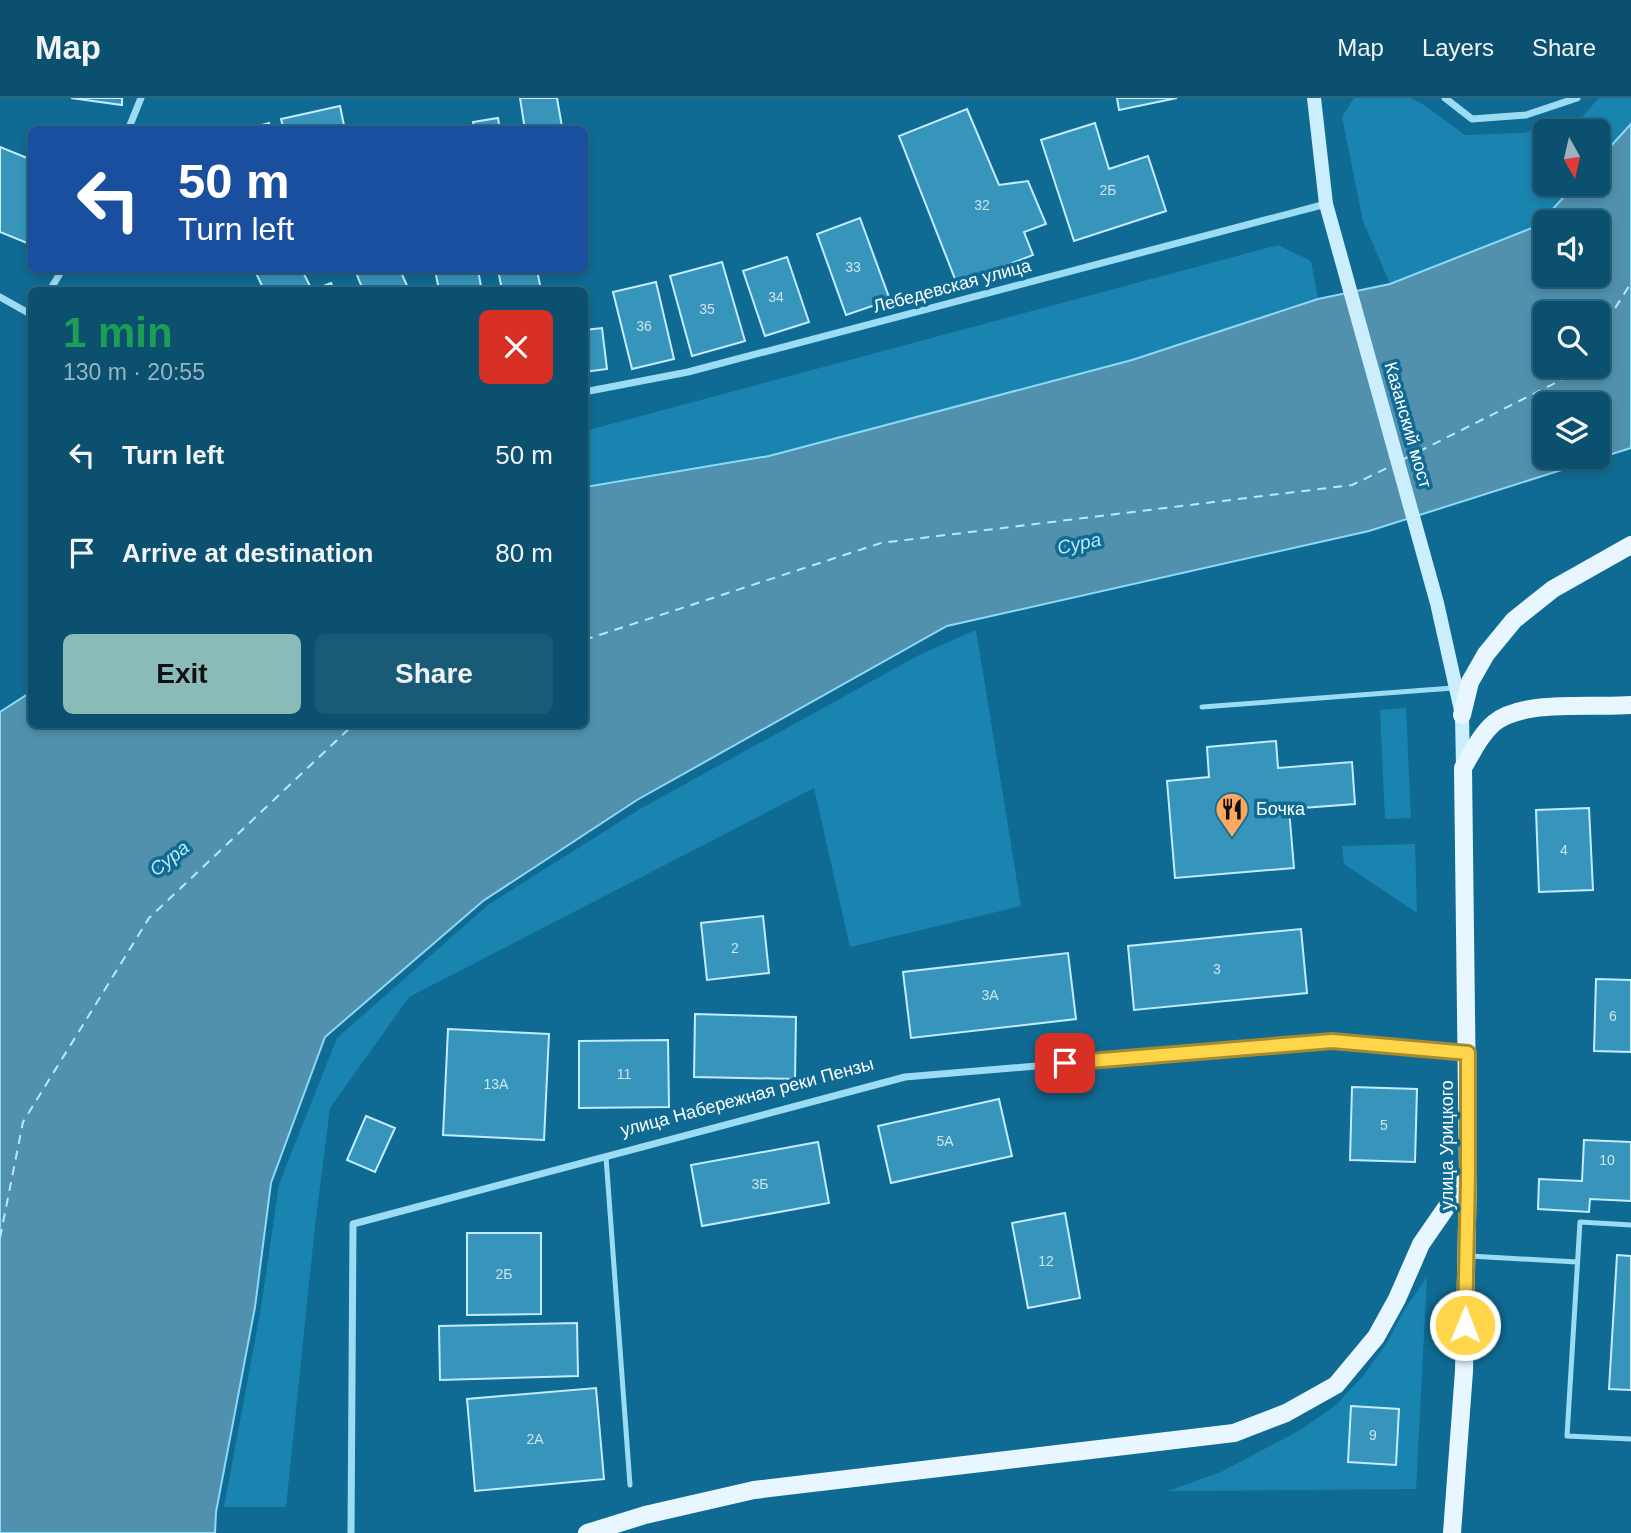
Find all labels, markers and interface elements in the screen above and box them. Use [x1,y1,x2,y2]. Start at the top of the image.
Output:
text: Map [35,29,101,66]
text: Map [1337,34,1384,61]
text: Layers [1422,34,1494,61]
text: Share [1532,34,1596,61]
north arrow [1533,119,1610,196]
map controls [1533,119,1610,469]
icon: left [63,154,154,245]
text: 50 m [178,154,290,208]
house number: 2Б [1100,182,1116,198]
house number: 32 [974,197,990,213]
button: sound [1533,210,1610,287]
text: Turn left [178,211,294,247]
street label: Лебедевская улица [871,255,1034,317]
house number: 33 [845,259,861,275]
house number: 34 [768,289,784,305]
house number: 35 [699,301,715,317]
button: search [1533,301,1610,378]
text: 1 min [63,309,173,356]
button: close [479,310,553,384]
house number: 36 [636,318,652,334]
text: 130 m · 20:55 [63,359,205,385]
street label: Казанский мост [1380,360,1436,490]
button: layers [1533,392,1610,469]
icon: left [63,436,101,474]
text: Turn left [122,440,224,470]
text: 50 m [495,440,553,470]
water label: Сура [1055,529,1103,558]
icon: arrive [63,534,101,572]
text: Arrive at destination [122,538,373,568]
text: 80 m [495,538,553,568]
button: Exit [63,634,301,714]
button: Share [315,634,553,714]
restaurant icon: Бочка [1213,790,1251,839]
place label: Бочка [1256,799,1306,819]
water label: Сура [145,837,193,880]
house number: 4 [1560,842,1568,858]
house number: 2 [731,940,739,956]
house number: 3 [1213,961,1221,977]
house number: 3А [981,987,999,1003]
house number: 6 [1609,1008,1617,1024]
pin [1035,1033,1095,1093]
icon: arrive [1046,1044,1084,1082]
street label: улица Набережная реки Пензы [618,1054,876,1140]
house number: 11 [617,1066,631,1082]
house number: 13А [484,1076,509,1092]
street label: улица Урицкого [1437,1080,1457,1210]
house number: 5 [1380,1117,1388,1133]
house number: 5А [936,1133,954,1149]
house number: 10 [1599,1152,1615,1168]
house number: 3Б [752,1176,768,1192]
house number: 12 [1038,1253,1054,1269]
house number: 2Б [496,1266,512,1282]
position arrow [1428,1288,1502,1362]
house number: 9 [1369,1427,1377,1443]
house number: 2А [526,1431,544,1447]

